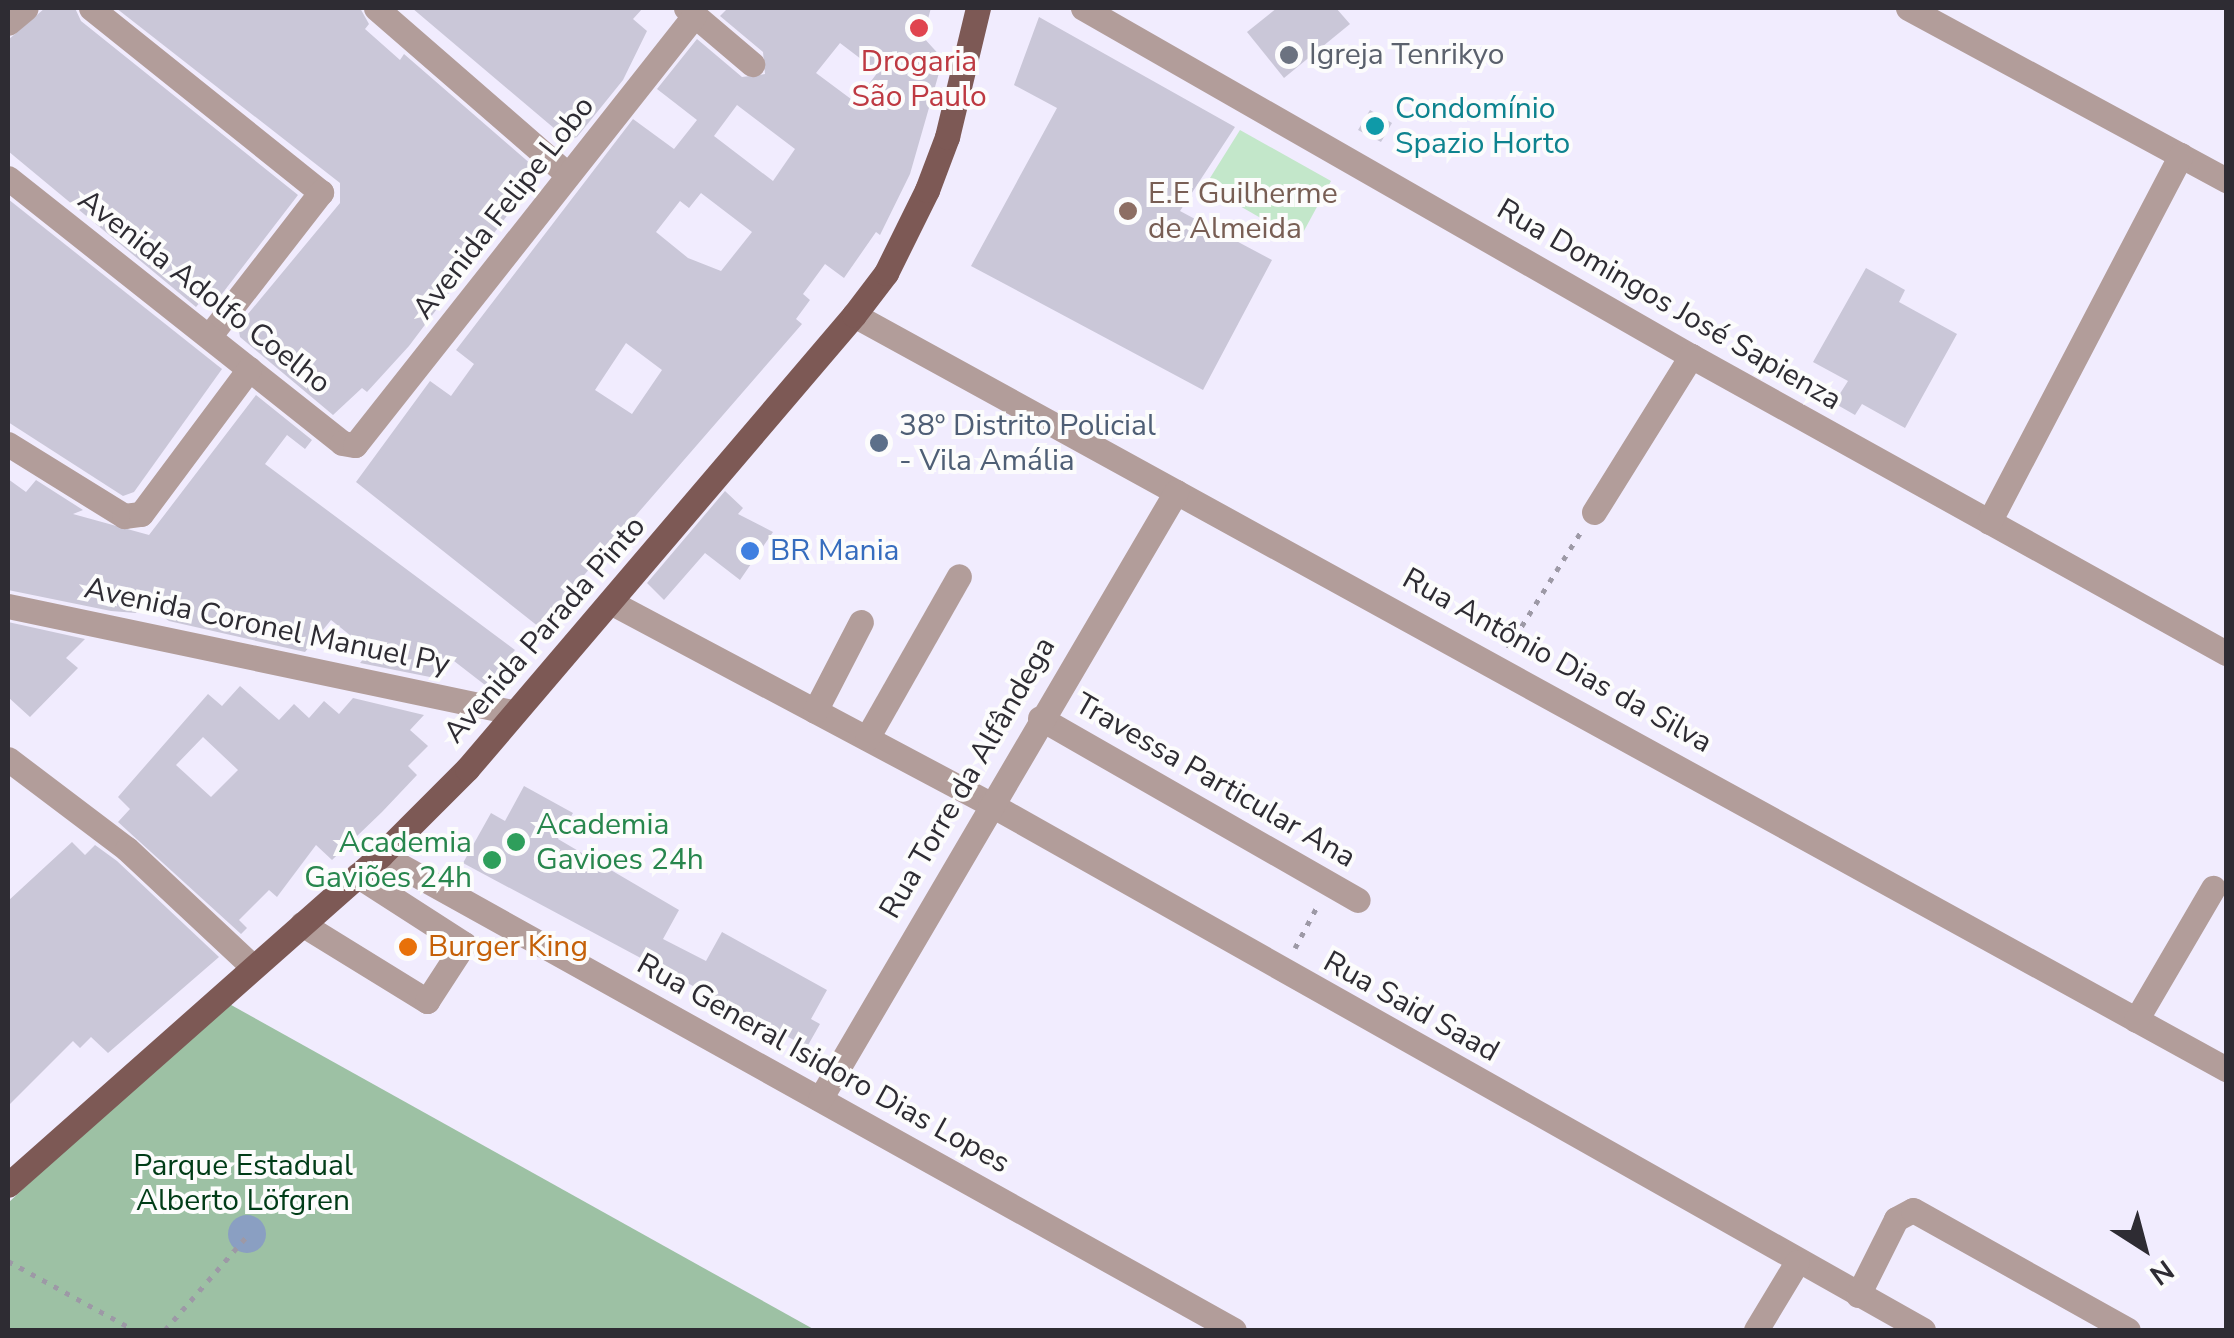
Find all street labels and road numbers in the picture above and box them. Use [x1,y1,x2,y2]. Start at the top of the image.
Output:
street label: Avenida Felipe Lobo [406,89,602,327]
street label: Avenida Adolfo Coelho [71,182,337,402]
street label: Rua Domingos José Sapienza [1490,192,1848,418]
street label: Avenida Parada Pinto [437,509,653,751]
street label: Rua Antônio Dias da Silva [1396,561,1718,761]
street label: Avenida Coronel Manuel Py [81,571,453,683]
street label: Rua Torre da Alfândega [873,631,1063,925]
street label: Travessa Particular Ana [1068,686,1362,876]
street label: Rua Said Saad [1317,944,1505,1070]
street label: Rua General Isidoro Dias Lopes [630,946,1016,1182]

